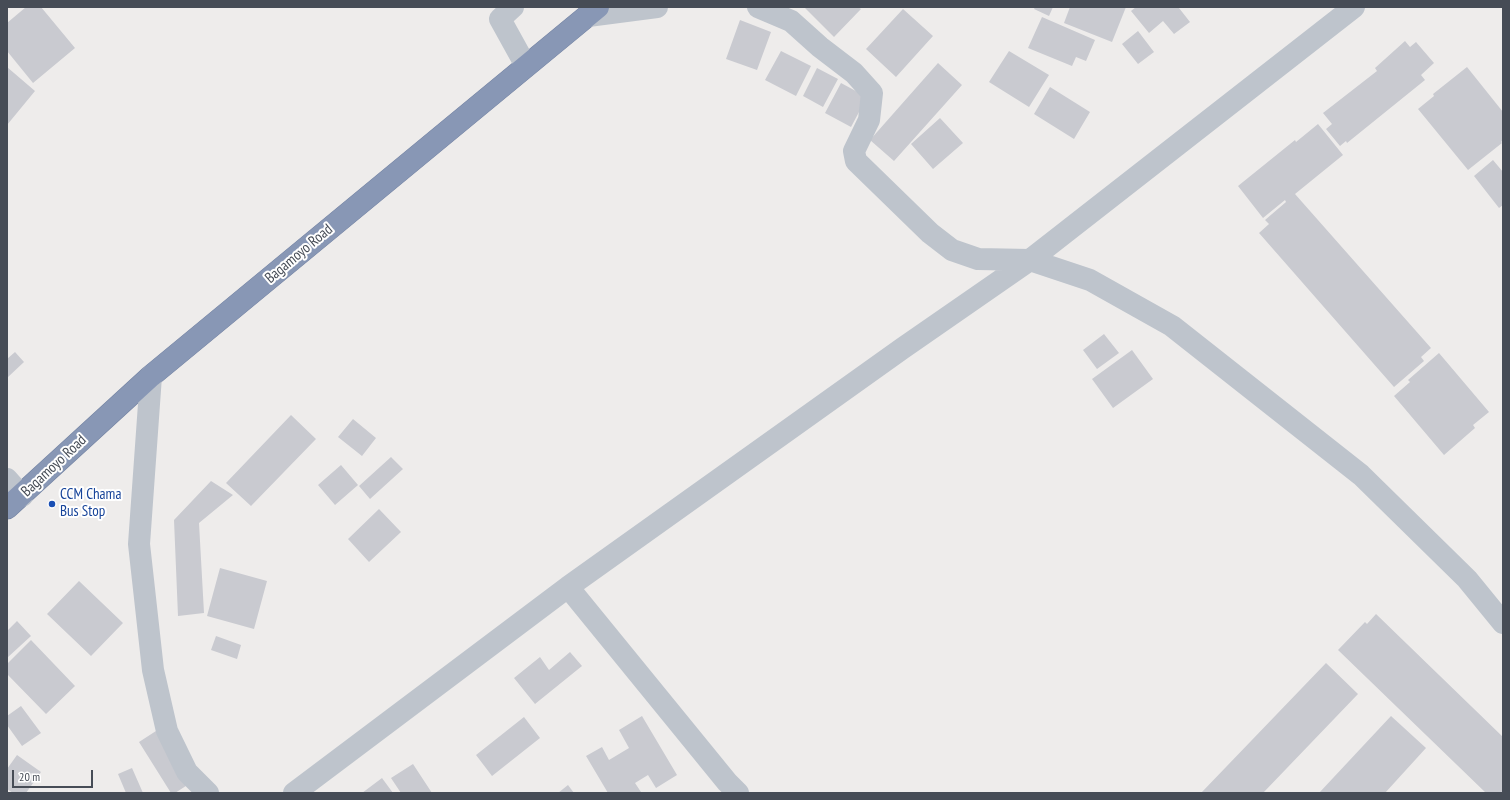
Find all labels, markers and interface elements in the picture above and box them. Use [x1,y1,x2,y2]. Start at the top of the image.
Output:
street label: Bagamoyo Road [262,221,336,287]
street label: Bagamoyo Road [18,431,90,501]
place label: CCM Chama Bus Stop [60,486,121,521]
marker: CCM Chama Bus Stop [47,499,57,509]
scale bar [14,762,95,788]
text: 20 m [19,769,40,784]

